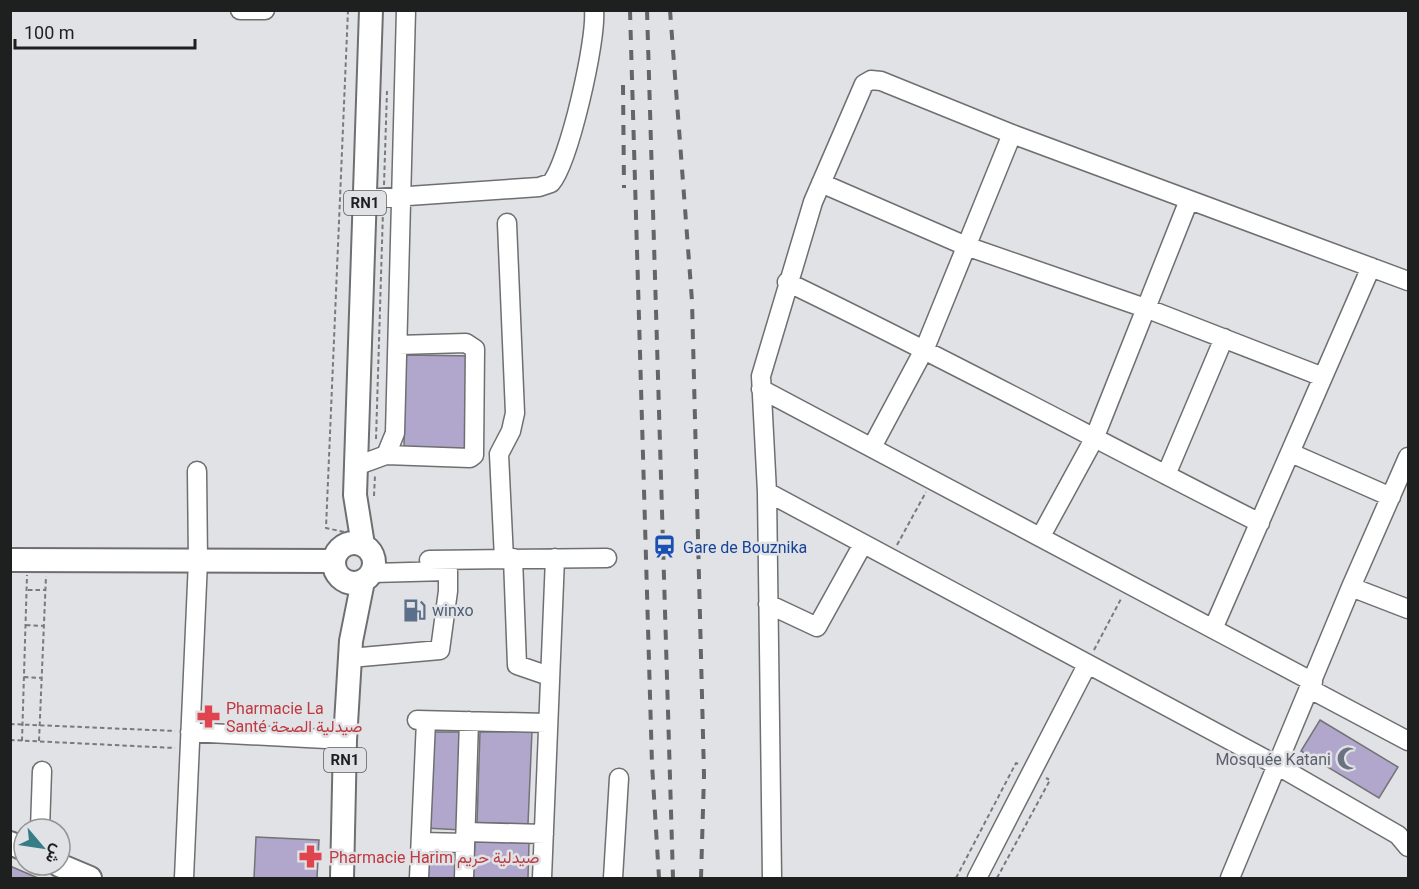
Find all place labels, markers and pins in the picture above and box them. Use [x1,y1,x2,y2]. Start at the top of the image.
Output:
station icon: Gare de Bouznika [652,534,678,560]
place label: Gare de Bouznika [683,538,807,557]
fuel station icon: winxo [401,597,427,623]
place label: winxo [432,601,474,620]
place label: Pharmacie La Santé صيدلية الصحة [226,699,362,736]
pharmacy icon: Pharmacie La Santé صيدلية الصحة [195,704,221,730]
mosque icon: Mosquée Katani [1336,746,1362,772]
place label: Mosquée Katani [1215,750,1331,769]
pharmacy icon: Pharmacie Harim صيدلية حريم [298,844,324,870]
place label: Pharmacie Harim صيدلية حريم [329,848,539,868]

